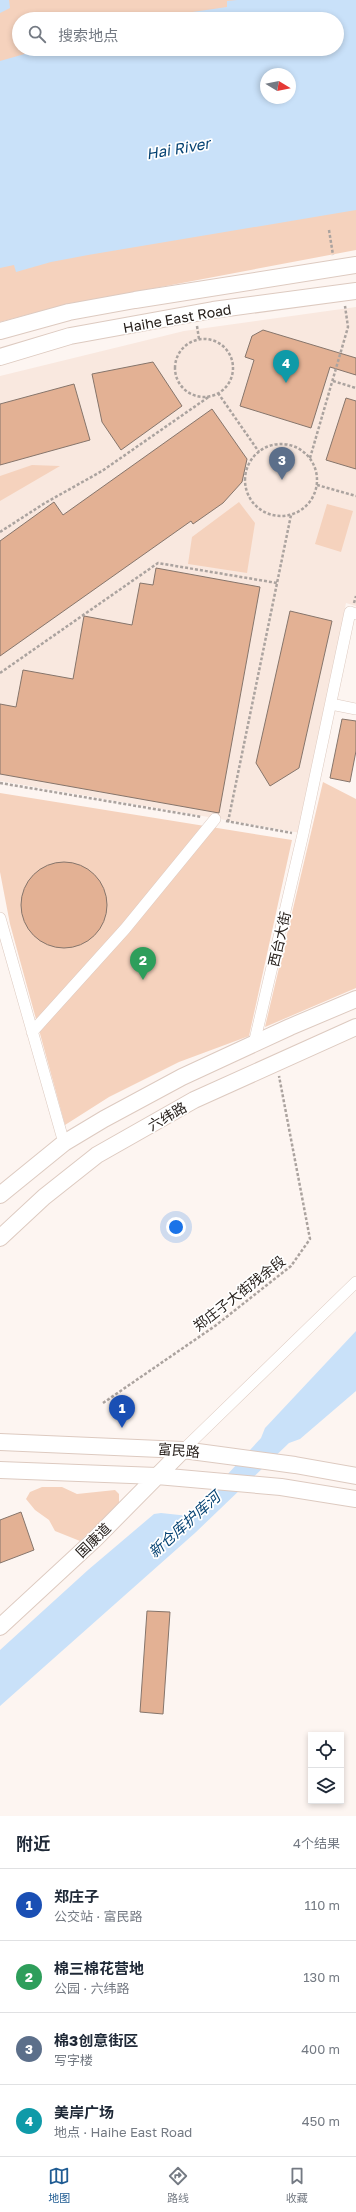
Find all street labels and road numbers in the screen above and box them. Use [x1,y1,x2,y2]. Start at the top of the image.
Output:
street label: Haihe East Road [122,300,232,336]
street label: 西台大街 [264,910,294,968]
street label: 六纬路 [145,1098,189,1134]
street label: 郑庄子大街残余段 [190,1252,288,1334]
street label: 富民路 [157,1440,201,1460]
street label: 国康道 [72,1519,114,1561]

